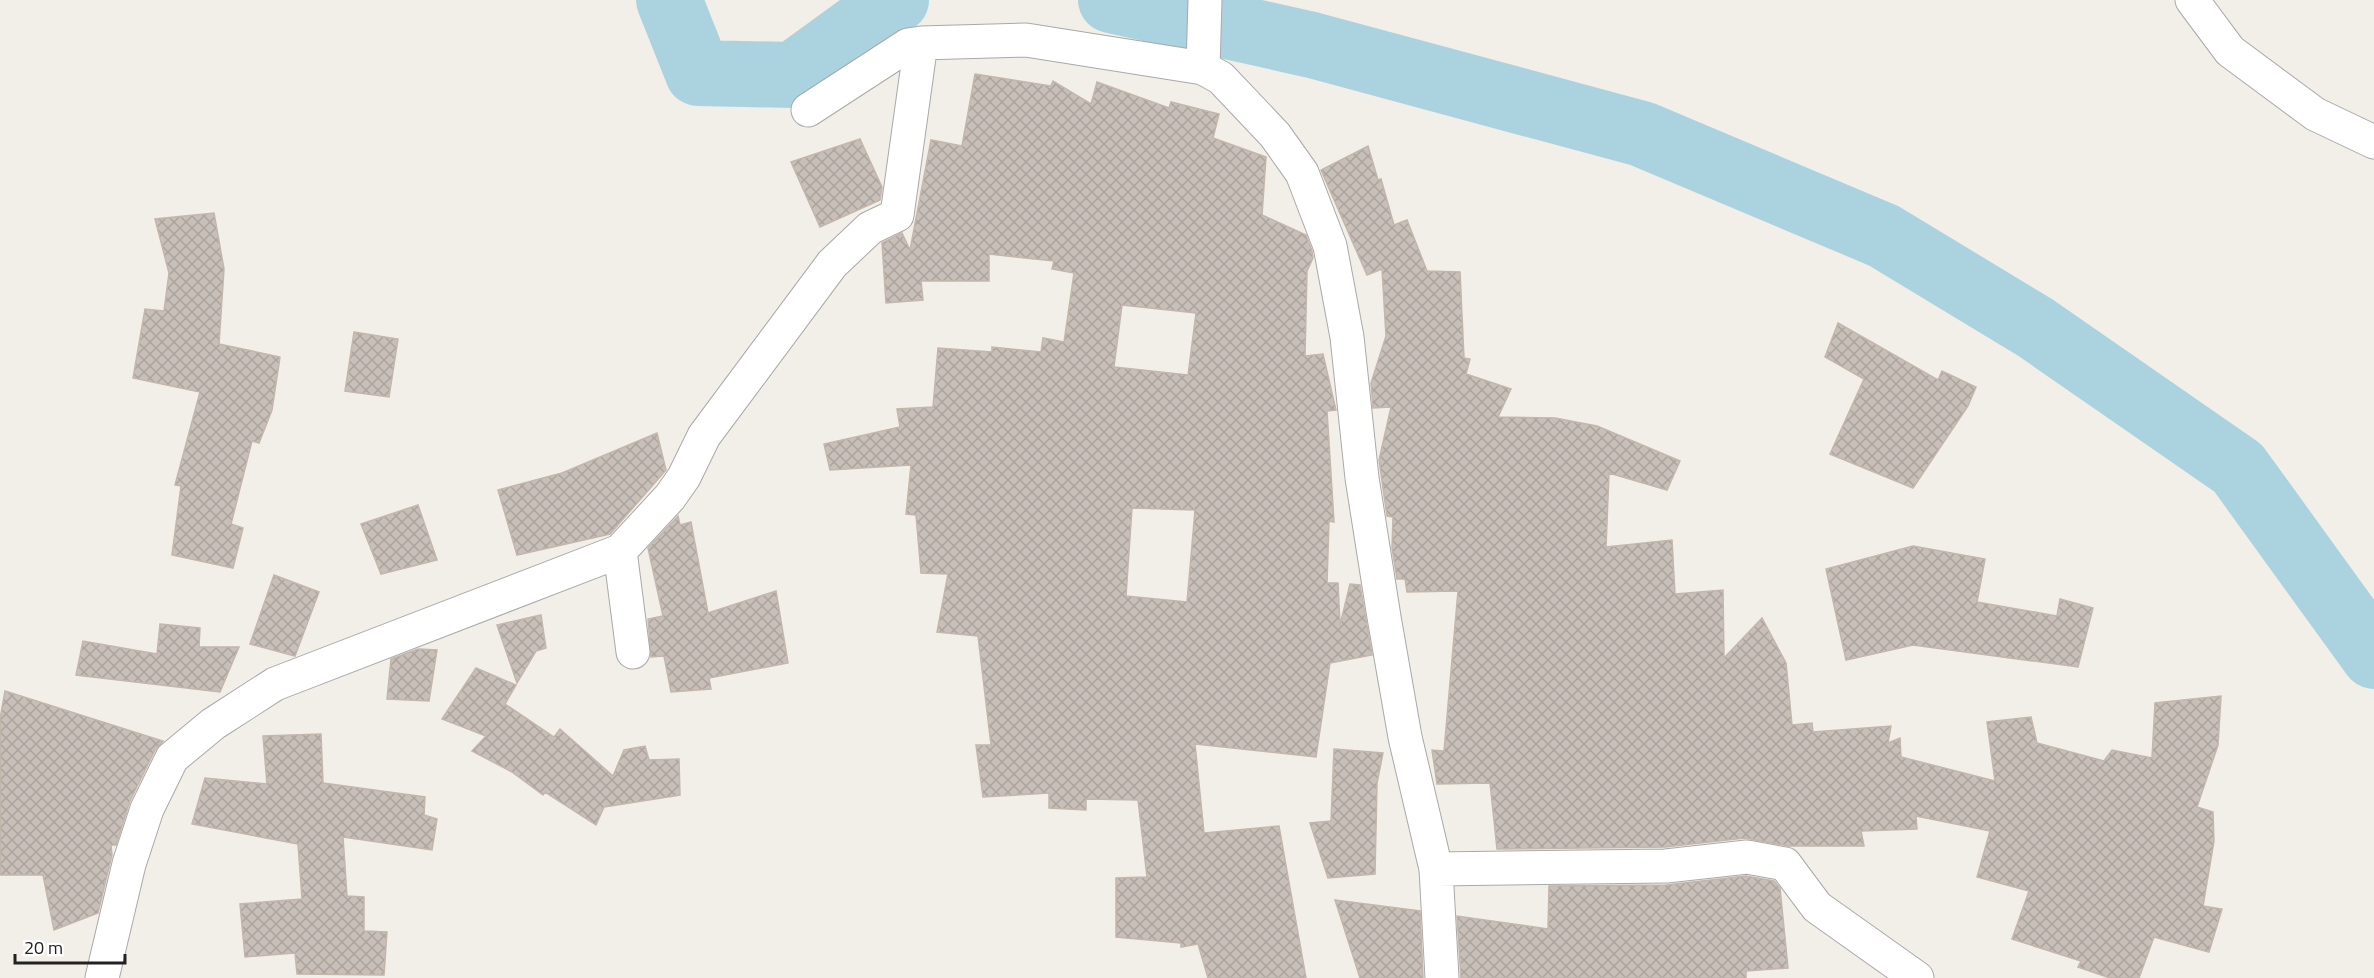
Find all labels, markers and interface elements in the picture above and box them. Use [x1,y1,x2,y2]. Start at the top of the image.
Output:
scale bar [15,927,124,965]
text: 20 m [24,934,63,961]

